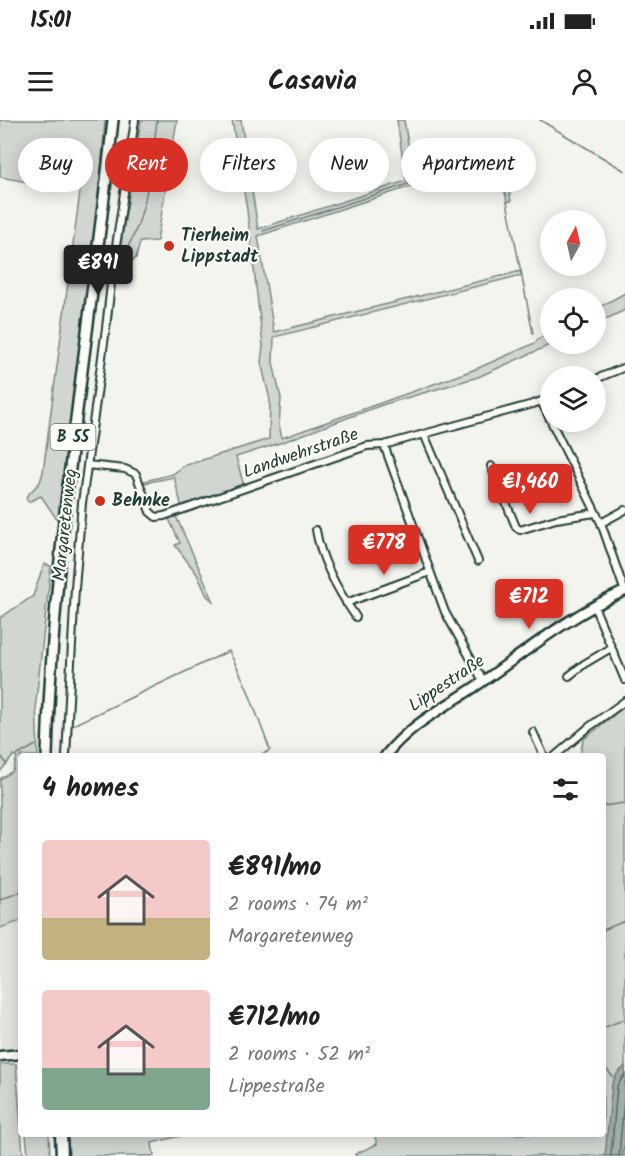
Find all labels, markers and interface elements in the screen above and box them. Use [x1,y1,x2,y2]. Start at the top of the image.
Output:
text: 15:01 [30,4,71,39]
text: Casavia [268,60,357,103]
icon: menu [24,65,57,98]
icon: person [568,65,601,98]
chip: Buy [18,138,93,192]
chip: Rent [105,138,188,192]
chip: Filters [200,138,297,192]
chip: New [309,138,389,192]
chip: Apartment [401,138,536,192]
north arrow [540,210,606,276]
map controls [540,210,606,432]
place label: Tierheim Lippstadt [181,222,259,272]
marker: Tierheim Lippstadt [162,239,176,253]
pin: €891 [62,245,134,296]
text: €891 [78,248,118,280]
button: locate [540,288,606,354]
button: layers [540,366,606,432]
street label: Landwehrstraße [239,421,363,487]
road number: B 55 [50,424,96,450]
pin: €1,460 [481,464,579,515]
street label: Margaretenweg [46,467,86,583]
text: €1,460 [502,467,558,499]
place label: Behnke [112,487,170,516]
marker: Behnke [93,494,107,508]
pin: €778 [348,525,420,576]
text: €778 [362,528,406,560]
pin: €712 [493,579,565,630]
text: €712 [509,582,549,614]
street label: Lippestraße [403,648,491,720]
text: 4 homes [42,768,139,810]
icon: filters [549,773,582,806]
text: €891/mo [228,847,321,889]
icon: home [90,864,162,936]
text: 2 rooms · 74 m² [228,889,368,921]
text: Margaretenweg [228,921,354,953]
text: €712/mo [228,997,320,1039]
icon: home [90,1014,162,1086]
text: 2 rooms · 52 m² [228,1039,370,1071]
text: Lippestraße [228,1071,325,1103]

